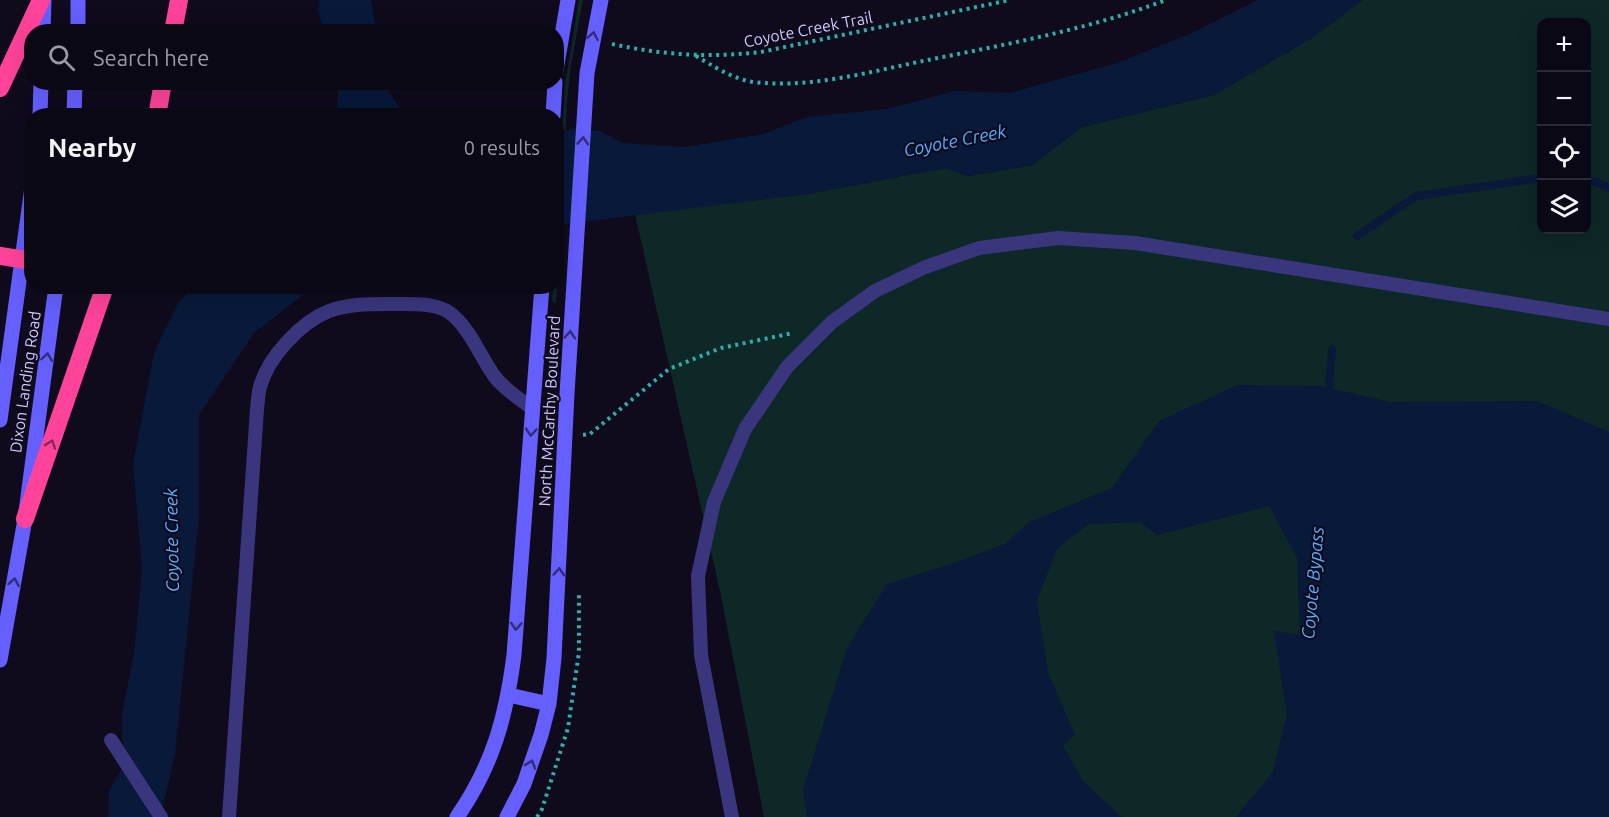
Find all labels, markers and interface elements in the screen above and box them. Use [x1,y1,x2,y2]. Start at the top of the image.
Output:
street label: Coyote Creek Trail [742,8,874,50]
map controls [1537,18,1591,234]
button: + [1537,18,1591,72]
search box [24,24,564,90]
one-way arrow [586,32,599,42]
icon: search [45,41,78,74]
text: Search here [93,45,209,70]
button: − [1537,72,1591,126]
water label: Coyote Creek [902,120,1009,160]
button: locate [1537,126,1591,180]
text: Nearby [48,133,136,162]
text: 0 results [464,136,540,159]
one-way arrow [576,136,589,145]
button: layers [1537,180,1591,234]
street label: Dixon Landing Road [6,310,44,454]
street label: North McCarthy Boulevard [535,315,563,507]
one-way arrow [564,331,577,340]
one-way arrow [40,353,52,362]
one-way arrow [525,427,538,437]
one-way arrow [43,439,56,450]
water label: Coyote Creek [160,487,182,592]
water label: Coyote Bypass [1297,525,1327,640]
one-way arrow [553,568,566,577]
one-way arrow [7,577,20,587]
one-way arrow [510,622,523,631]
one-way arrow [524,759,537,770]

